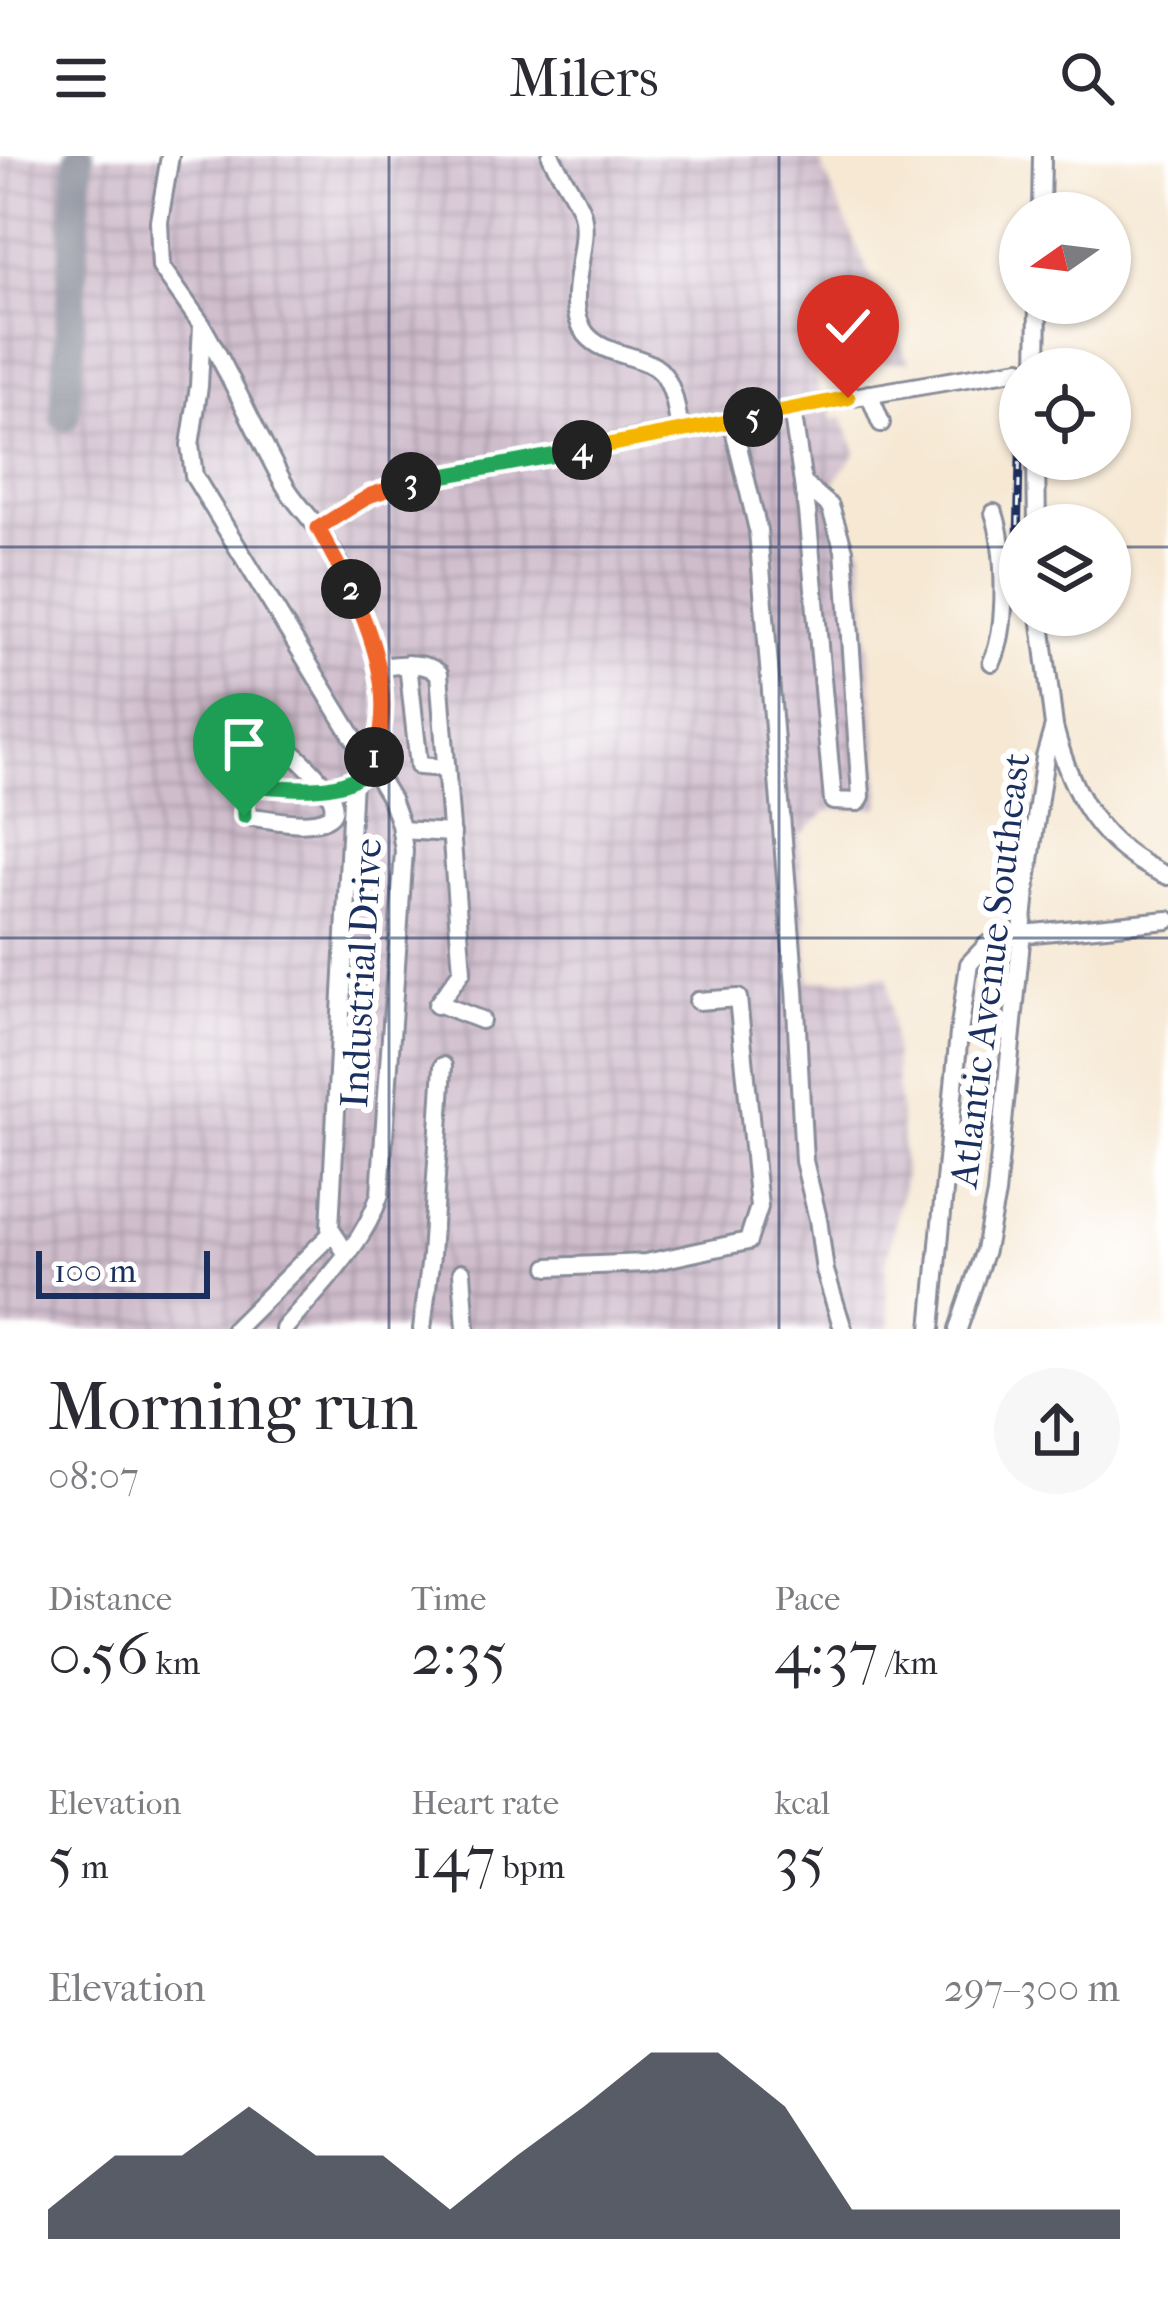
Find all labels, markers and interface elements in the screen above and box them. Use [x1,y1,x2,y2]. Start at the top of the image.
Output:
icon: menu [48,45,114,111]
icon: search [1054,45,1120,111]
text: Milers [509,47,659,110]
north arrow [999,192,1131,324]
map controls [999,192,1131,636]
pin [797,275,899,398]
icon: check [815,293,881,359]
button: locate [999,348,1131,480]
pin: 5 [723,387,783,447]
text: 5 [746,397,760,436]
pin: 4 [552,420,612,480]
text: 4 [572,430,592,469]
pin: 3 [381,452,441,512]
text: 3 [404,462,418,501]
button: layers [999,504,1131,636]
pin: 2 [321,559,381,619]
text: 2 [343,569,359,608]
pin [193,693,295,816]
icon: arrive [211,711,277,777]
pin: 1 [344,727,404,787]
text: 1 [368,737,380,776]
street label: Atlantic Avenue Southeast [940,750,1040,1192]
street label: Industrial Drive [331,837,391,1109]
scale bar [36,1245,210,1298]
text: 100 m [54,1252,137,1291]
button: share [994,1368,1120,1494]
text: Morning run [48,1369,418,1446]
text: 08:07 [48,1453,139,1499]
text: Distance [48,1580,172,1619]
text: Time [411,1580,486,1619]
text: Pace [775,1580,840,1619]
text: 0.56 [48,1619,149,1690]
text: 2:35 [411,1619,507,1690]
text: 4:37 [775,1619,878,1690]
text: km [149,1644,200,1683]
text: /km [878,1644,938,1683]
text: Elevation [48,1784,181,1823]
text: Heart rate [411,1784,559,1823]
text: kcal [775,1784,830,1823]
text: 5 [48,1823,74,1894]
text: 147 [411,1823,495,1894]
text: 35 [775,1823,825,1894]
text: m [74,1848,108,1887]
text: bpm [495,1848,565,1887]
text: Elevation [48,1965,206,2011]
text: 297–300 m [944,1965,1120,2011]

